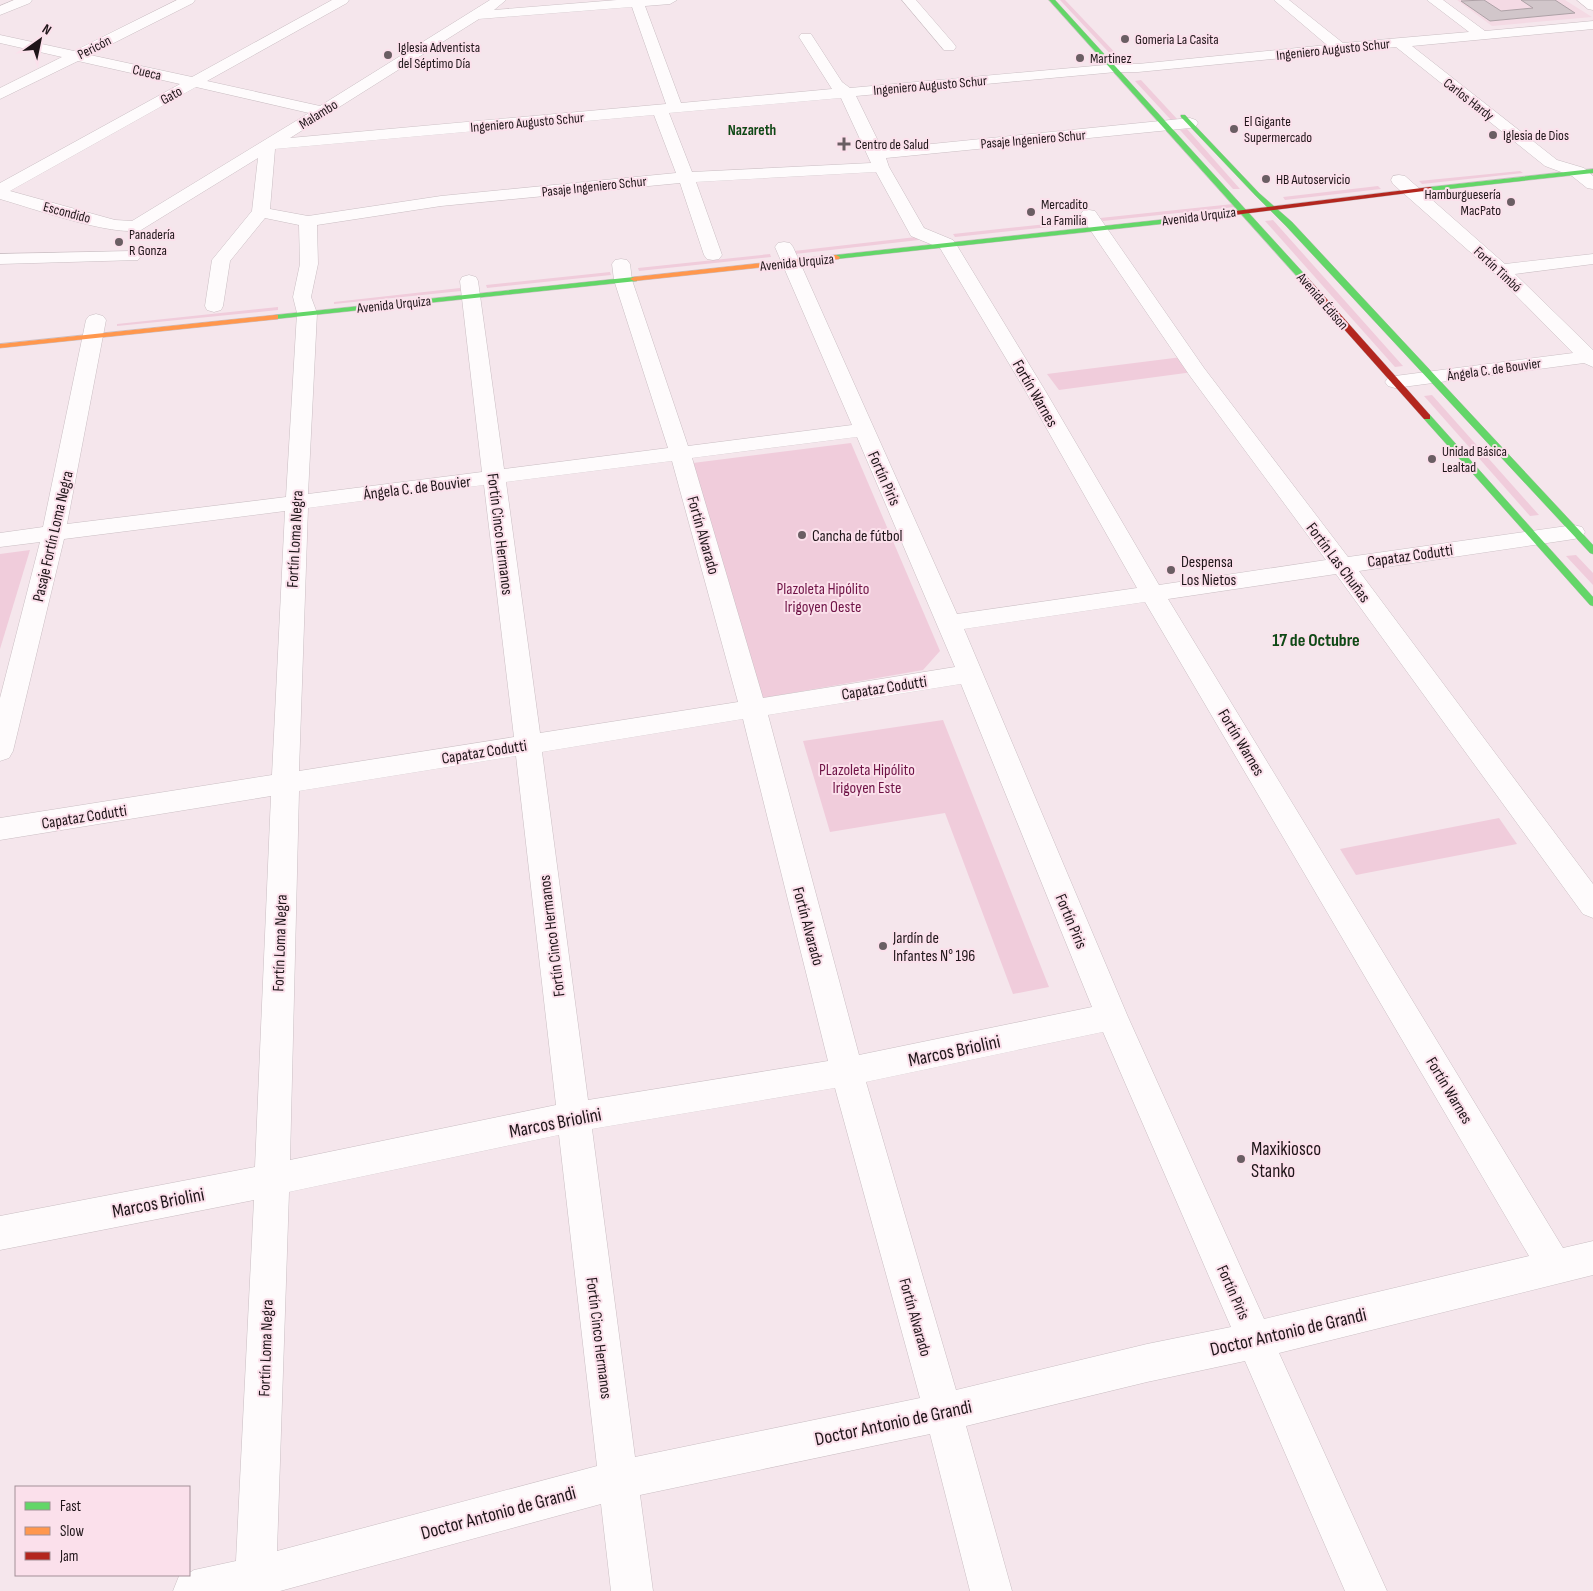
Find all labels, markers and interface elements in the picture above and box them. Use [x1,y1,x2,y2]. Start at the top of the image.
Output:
north arrow [15,15,65,65]
text: N [39,20,55,39]
place label: Gomeria La Casita [1135,31,1219,48]
street label: Pericón [75,32,114,63]
marker: Gomeria La Casita [1119,33,1131,45]
street label: Ingeniero Augusto Schur [1275,35,1391,64]
place label: Iglesia Adventista del Séptimo Día [398,39,480,72]
marker: Iglesia Adventista del Séptimo Día [382,49,394,61]
place label: Martinez [1090,50,1131,67]
marker: Martinez [1074,52,1086,64]
street label: Cueca [131,61,163,84]
street label: Ingeniero Augusto Schur [873,72,988,99]
street label: Carlos Hardy [1440,74,1498,125]
street label: Gato [157,83,185,108]
street label: Malambo [296,96,341,133]
street label: Ingeniero Augusto Schur [470,109,585,136]
place label: El Gigante Supermercado [1244,113,1312,146]
district label: Nazareth [728,121,776,140]
marker: El Gigante Supermercado [1228,123,1240,135]
street label: Pasaje Ingeniero Schur [980,126,1086,153]
place label: Iglesia de Dios [1503,127,1569,144]
marker: Iglesia de Dios [1487,129,1499,141]
place label: Centro de Salud [855,136,929,153]
marker: Centro de Salud [837,137,851,151]
place label: HB Autoservicio [1276,171,1350,188]
street label: Pasaje Ingeniero Schur [541,173,647,200]
marker: HB Autoservicio [1260,173,1272,185]
place label: Hamburguesería MacPato [1424,186,1501,219]
place label: Mercadito La Familia [1041,196,1088,229]
marker: Hamburguesería MacPato [1505,196,1517,208]
street label: Escondido [41,198,93,227]
street label: Avenida Urquiza [1160,204,1237,230]
marker: Mercadito La Familia [1025,206,1037,218]
place label: Panadería R Gonza [129,226,175,259]
marker: Panadería R Gonza [113,236,125,248]
street label: Fortín Timbó [1470,243,1525,296]
street label: Avenida Urquiza [758,250,835,275]
street label: Avenida Édison [1293,269,1352,333]
street label: Avenida Urquiza [355,292,432,317]
street label: Ángela C. de Bouvier [1445,355,1542,385]
street label: Fortín Warnes [1008,357,1062,431]
place label: Unidad Básica Lealtad [1442,443,1507,476]
street label: Fortín Piris [863,448,904,509]
marker: Unidad Básica Lealtad [1426,453,1438,465]
street label: Pasaje Fortín Loma Negra [29,469,78,604]
street label: Ángela C. de Bouvier [361,472,472,505]
street label: Fortín Cinco Hermanos [483,472,516,596]
street label: Fortín Loma Negra [283,490,308,588]
street label: Fortín Alvarado [682,494,723,577]
street label: Fortín Las Chuñas [1302,519,1374,607]
place label: Cancha de fútbol [812,527,903,546]
marker: Cancha de fútbol [796,529,808,541]
street label: Capataz Codutti [1366,541,1454,572]
place label: Despensa Los Nietos [1181,553,1237,590]
marker: Despensa Los Nietos [1165,564,1177,576]
park label: Plazoleta Hipólito Irigoyen Oeste [777,580,869,617]
district label: 17 de Octubre [1272,630,1360,651]
street label: Capataz Codutti [840,672,928,705]
street label: Fortín Warnes [1213,706,1268,780]
street label: Capataz Codutti [440,736,528,769]
park label: PLazoleta Hipólito Irigoyen Este [819,761,915,798]
street label: Capataz Codutti [40,801,128,834]
street label: Fortín Cinco Hermanos [536,874,569,998]
street label: Fortín Alvarado [788,885,827,968]
street label: Fortín Piris [1051,891,1091,952]
street label: Fortín Loma Negra [269,894,292,992]
place label: Jardín de Infantes N° 196 [892,929,975,966]
marker: Jardín de Infantes N° 196 [877,940,889,952]
street label: Marcos Briolini [906,1031,1002,1072]
street label: Fortín Warnes [1421,1054,1476,1128]
street label: Marcos Briolini [507,1103,603,1144]
place label: Maxikiosco Stanko [1251,1138,1321,1183]
marker: Maxikiosco Stanko [1235,1153,1247,1165]
street label: Marcos Briolini [110,1183,206,1224]
street label: Fortín Piris [1212,1262,1253,1323]
street label: Fortín Cinco Hermanos [582,1276,615,1400]
street label: Fortín Alvarado [894,1276,935,1359]
street label: Fortín Loma Negra [255,1299,278,1397]
street label: Doctor Antonio de Grandi [1208,1303,1369,1362]
street label: Doctor Antonio de Grandi [813,1396,974,1451]
street label: Doctor Antonio de Grandi [418,1482,579,1545]
legend [15,1486,190,1576]
text: Fast [60,1497,82,1516]
text: Slow [60,1522,84,1541]
text: Jam [59,1547,78,1566]

